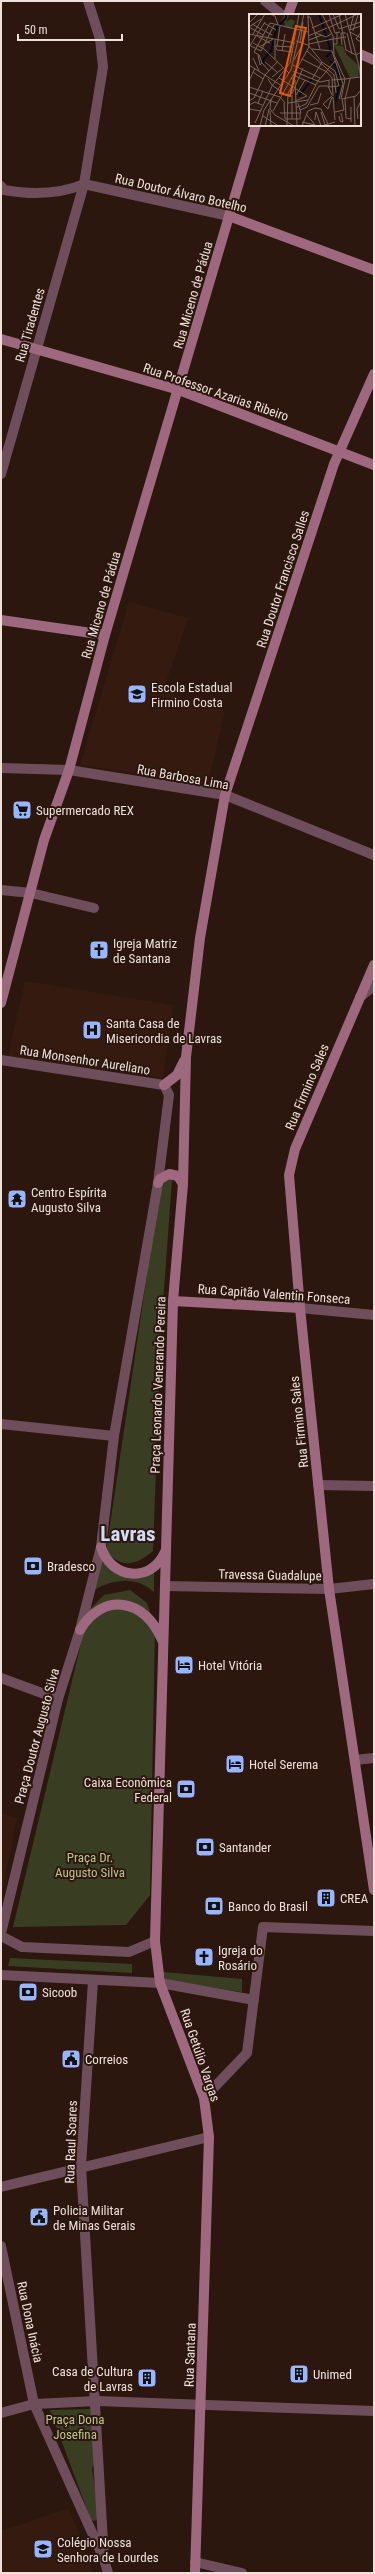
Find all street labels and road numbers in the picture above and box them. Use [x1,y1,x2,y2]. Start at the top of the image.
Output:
street label: Rua Doutor Álvaro Botelho [114,171,248,215]
street label: Rua Miceno de Pádua [170,240,216,350]
street label: Rua Tiradentes [12,286,48,364]
street label: Rua Professor Azarias Ribeiro [141,360,291,424]
street label: Rua Doutor Francisco Salles [254,508,312,650]
street label: Rua Miceno de Pádua [78,550,124,660]
street label: Rua Barbosa Lima [136,762,230,792]
street label: Rua Monsenhor Aureliano [19,1042,151,1078]
street label: Rua Firmino Sales [282,1042,332,1132]
street label: Rua Capitão Valentin Fonseca [197,1281,351,1307]
street label: Praça Leonardo Venerando Pereira [147,1296,169,1474]
street label: Rua Firmino Sales [287,1375,311,1469]
street label: Travessa Guadalupe [218,1567,322,1583]
street label: Praça Doutor Augusto Silva [12,1667,62,1805]
street label: Rua Getúlio Vargas [177,2007,223,2104]
street label: Rua Raul Soares [62,2100,80,2184]
street label: Rua Dona Inácia [14,2280,46,2364]
street label: Rua Santana [181,2323,199,2387]

